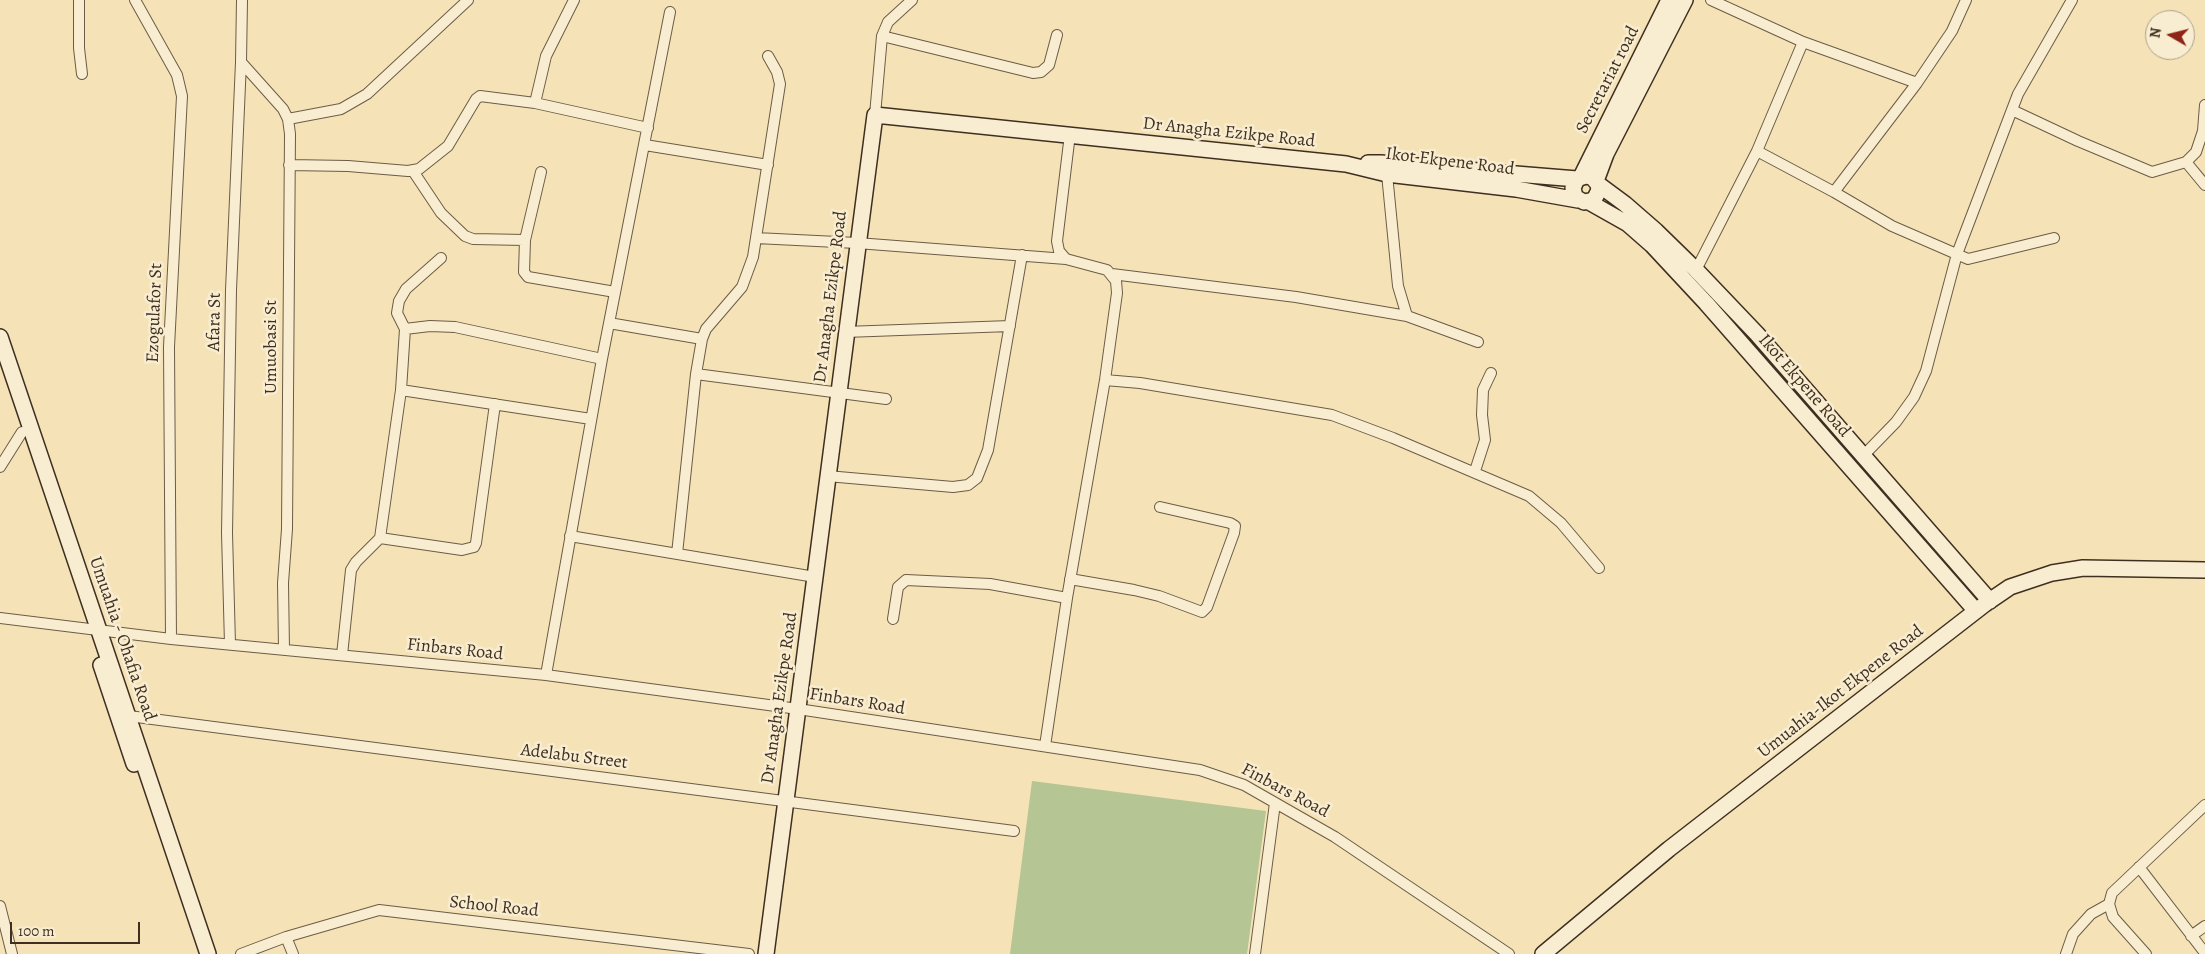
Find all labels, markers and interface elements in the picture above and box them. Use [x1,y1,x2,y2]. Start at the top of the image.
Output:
north arrow [2145,10,2195,60]
street label: Secretariat road [1572,23,1644,137]
text: N [2146,27,2166,39]
street label: Dr Anagha Ezikpe Road [1142,113,1316,153]
street label: Ikot Ekpene Road [1384,143,1516,181]
street label: Dr Anagha Ezikpe Road [810,210,852,384]
street label: Ezogulafor St [142,263,168,363]
street label: Afara St [204,292,226,352]
street label: Umuobasi St [261,300,283,394]
street label: Ikot Ekpene Road [1753,330,1855,442]
street label: Umuahia - Ohafia Road [84,554,160,724]
street label: Dr Anagha Ezikpe Road [757,611,803,785]
street label: Umuahia-Ikot Ekpene Road [1754,621,1928,763]
street label: Finbars Road [406,634,504,666]
street label: Finbars Road [808,684,906,720]
street label: Adelabu Street [519,740,629,774]
street label: Finbars Road [1237,759,1333,823]
street label: School Road [448,892,540,922]
scale bar [12,912,142,944]
text: 100 m [18,921,55,941]

